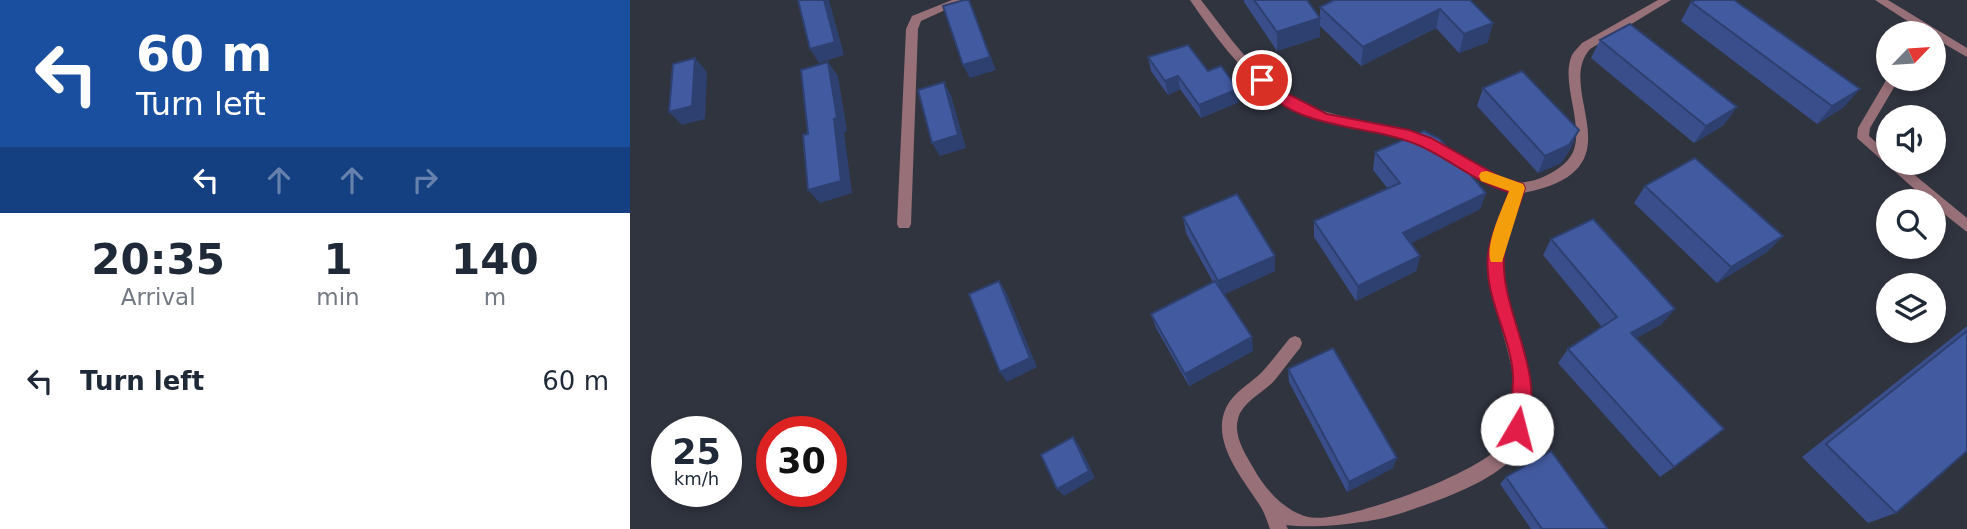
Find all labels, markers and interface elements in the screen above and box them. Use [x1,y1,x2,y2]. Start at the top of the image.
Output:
north arrow [1876,21,1946,91]
map controls [1876,21,1946,343]
text: 60 m [136,26,272,83]
icon: left [21,28,112,119]
pin [1232,50,1292,110]
icon: arrive [1243,61,1281,99]
text: Turn left [136,85,266,123]
button: sound [1876,105,1946,175]
icon: left [187,161,225,199]
icon: ahead [260,161,298,199]
icon: ahead [333,161,371,199]
icon: right [406,161,444,199]
button: search [1876,189,1946,259]
text: 20:35 [91,235,225,284]
text: 1 [323,235,353,284]
text: 140 [451,235,539,284]
button: layers [1876,273,1946,343]
text: Arrival [121,284,196,310]
text: min [316,284,360,310]
text: m [484,284,506,310]
icon: left [21,362,59,400]
text: Turn left [80,366,204,396]
text: 60 m [542,366,609,396]
position arrow [1480,392,1554,466]
speed limit sign: 30 [756,416,847,507]
text: 25 [672,432,721,472]
text: km/h [674,468,719,489]

